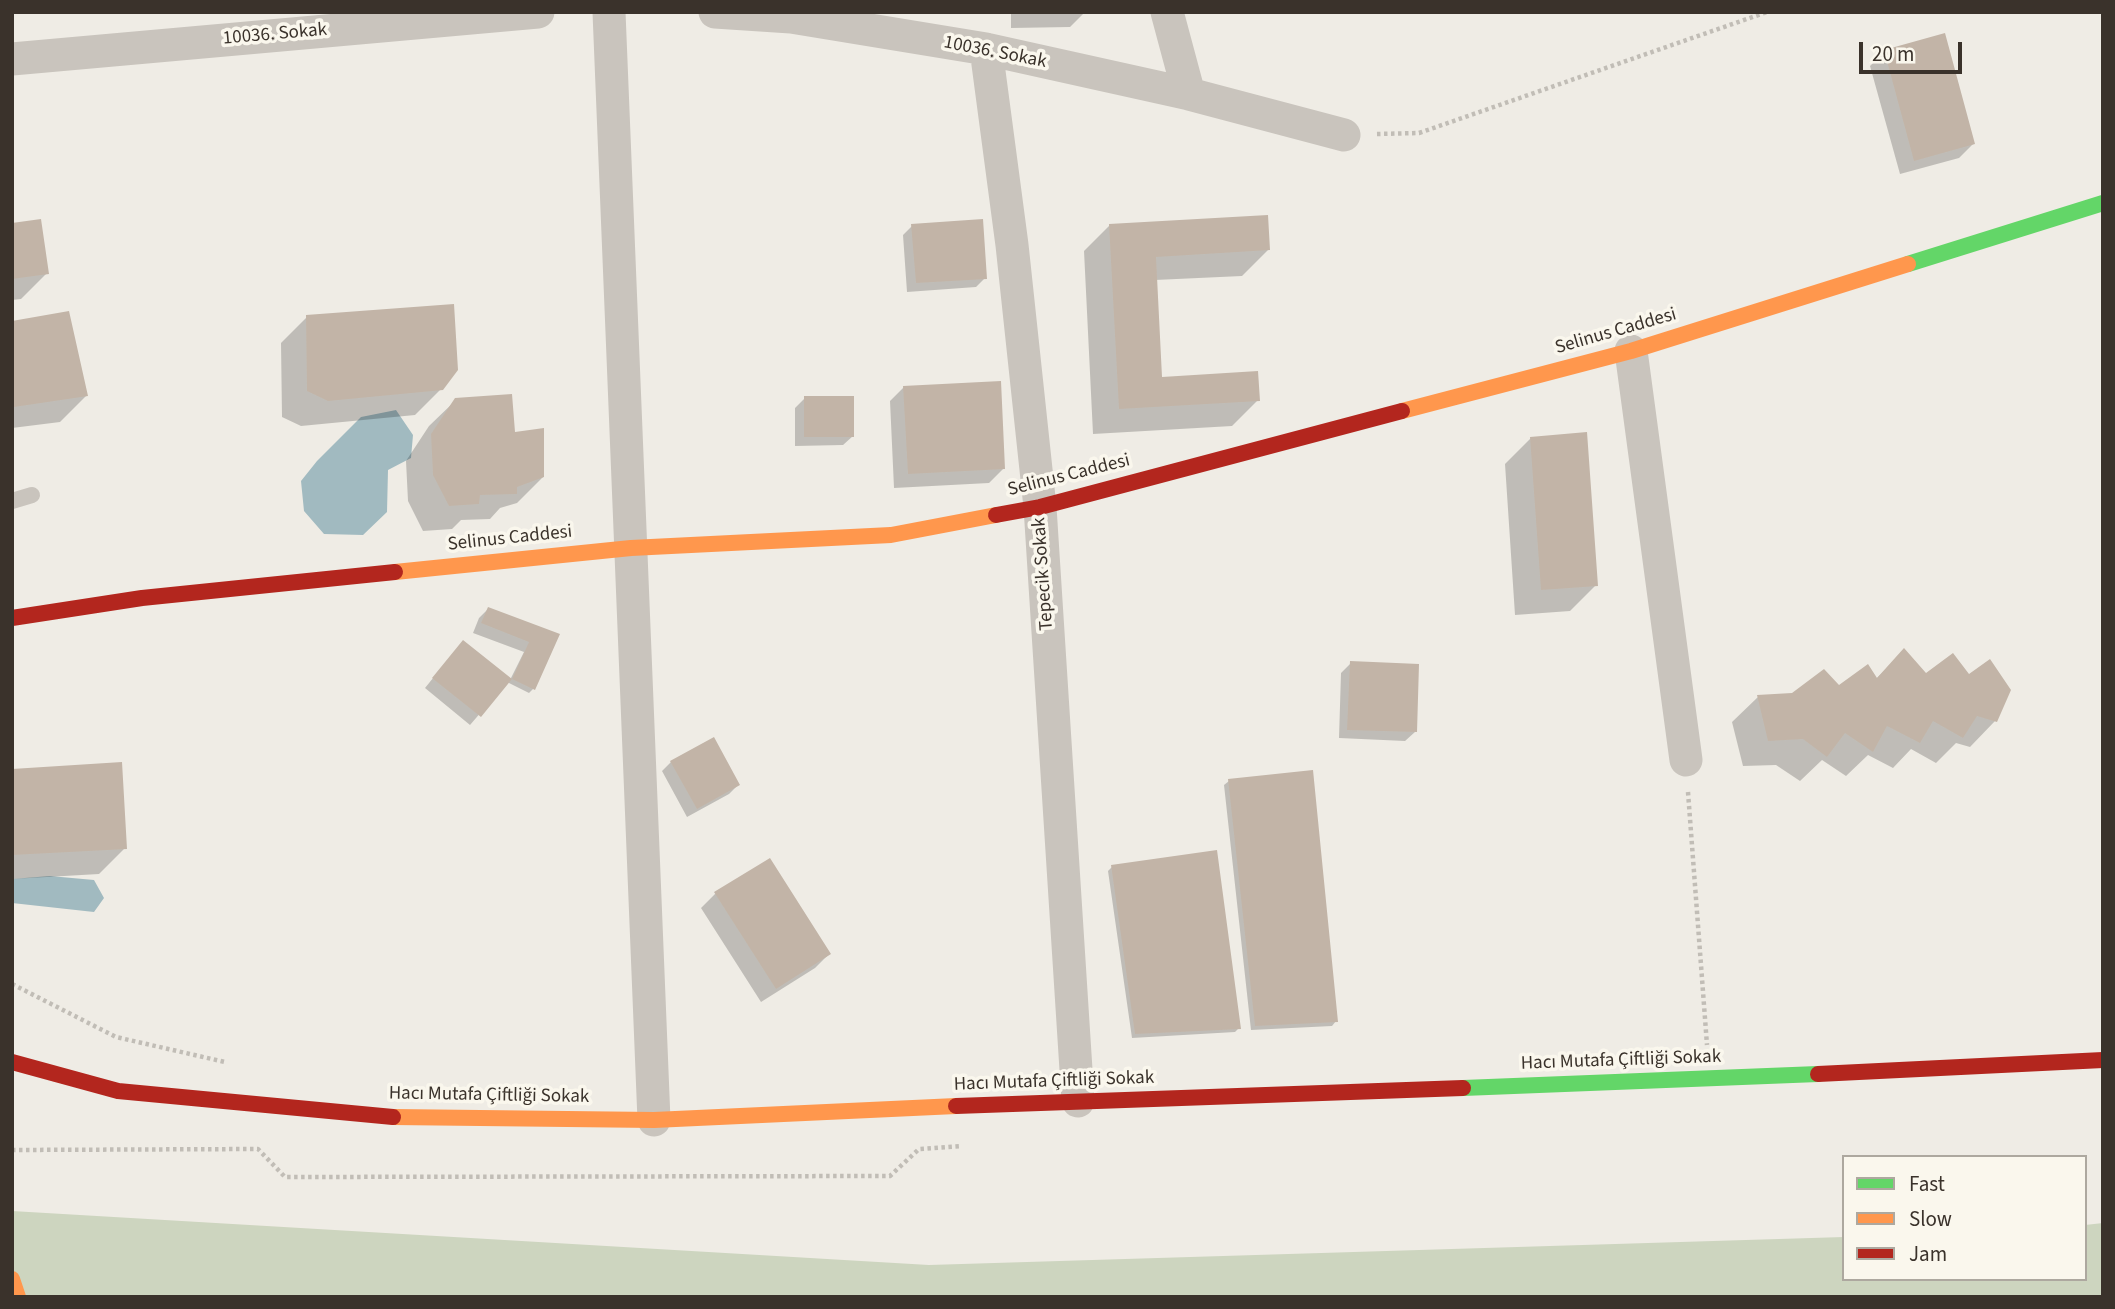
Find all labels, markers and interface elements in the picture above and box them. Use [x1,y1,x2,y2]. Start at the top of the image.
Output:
street label: 10036. Sokak [222,19,328,51]
scale bar [1863,28,1966,72]
street label: 10036. Sokak [942,32,1048,74]
text: 20 m [1872,39,1914,69]
street label: Selinus Caddesi [1553,304,1679,360]
street label: Selinus Caddesi [1006,450,1132,502]
street label: Tepecik Sokak [1029,517,1059,631]
street label: Selinus Caddesi [447,521,573,557]
street label: Hacı Mutafa Çiftliği Sokak [1520,1046,1722,1076]
street label: Hacı Mutafa Çiftliği Sokak [953,1067,1155,1097]
street label: Hacı Mutafa Çiftliği Sokak [389,1083,589,1109]
legend [1842,1155,2087,1281]
text: Fast [1909,1169,1945,1199]
text: Slow [1909,1204,1952,1234]
text: Jam [1909,1239,1947,1269]

